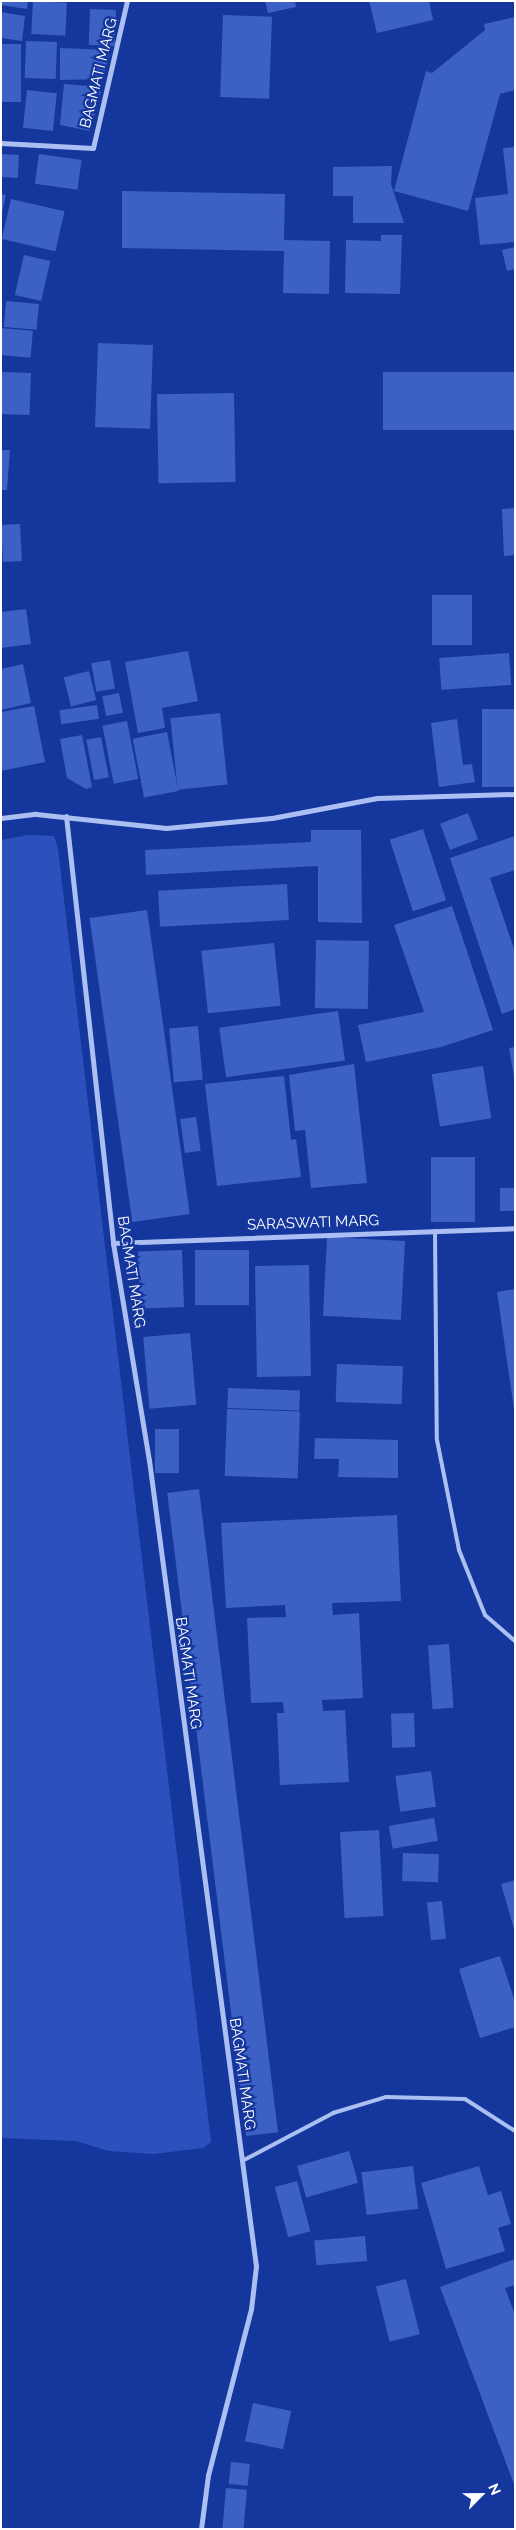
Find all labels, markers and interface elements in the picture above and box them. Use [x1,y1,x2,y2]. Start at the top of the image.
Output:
street label: BAGMATI MARG [77,16,121,130]
street label: SARASWATI MARG [247,1212,379,1234]
street label: BAGMATI MARG [113,1215,149,1329]
street label: BAGMATI MARG [171,1616,205,1730]
street label: BAGMATI MARG [225,2017,259,2131]
north arrow [456,2470,506,2520]
text: N [485,2481,504,2497]

